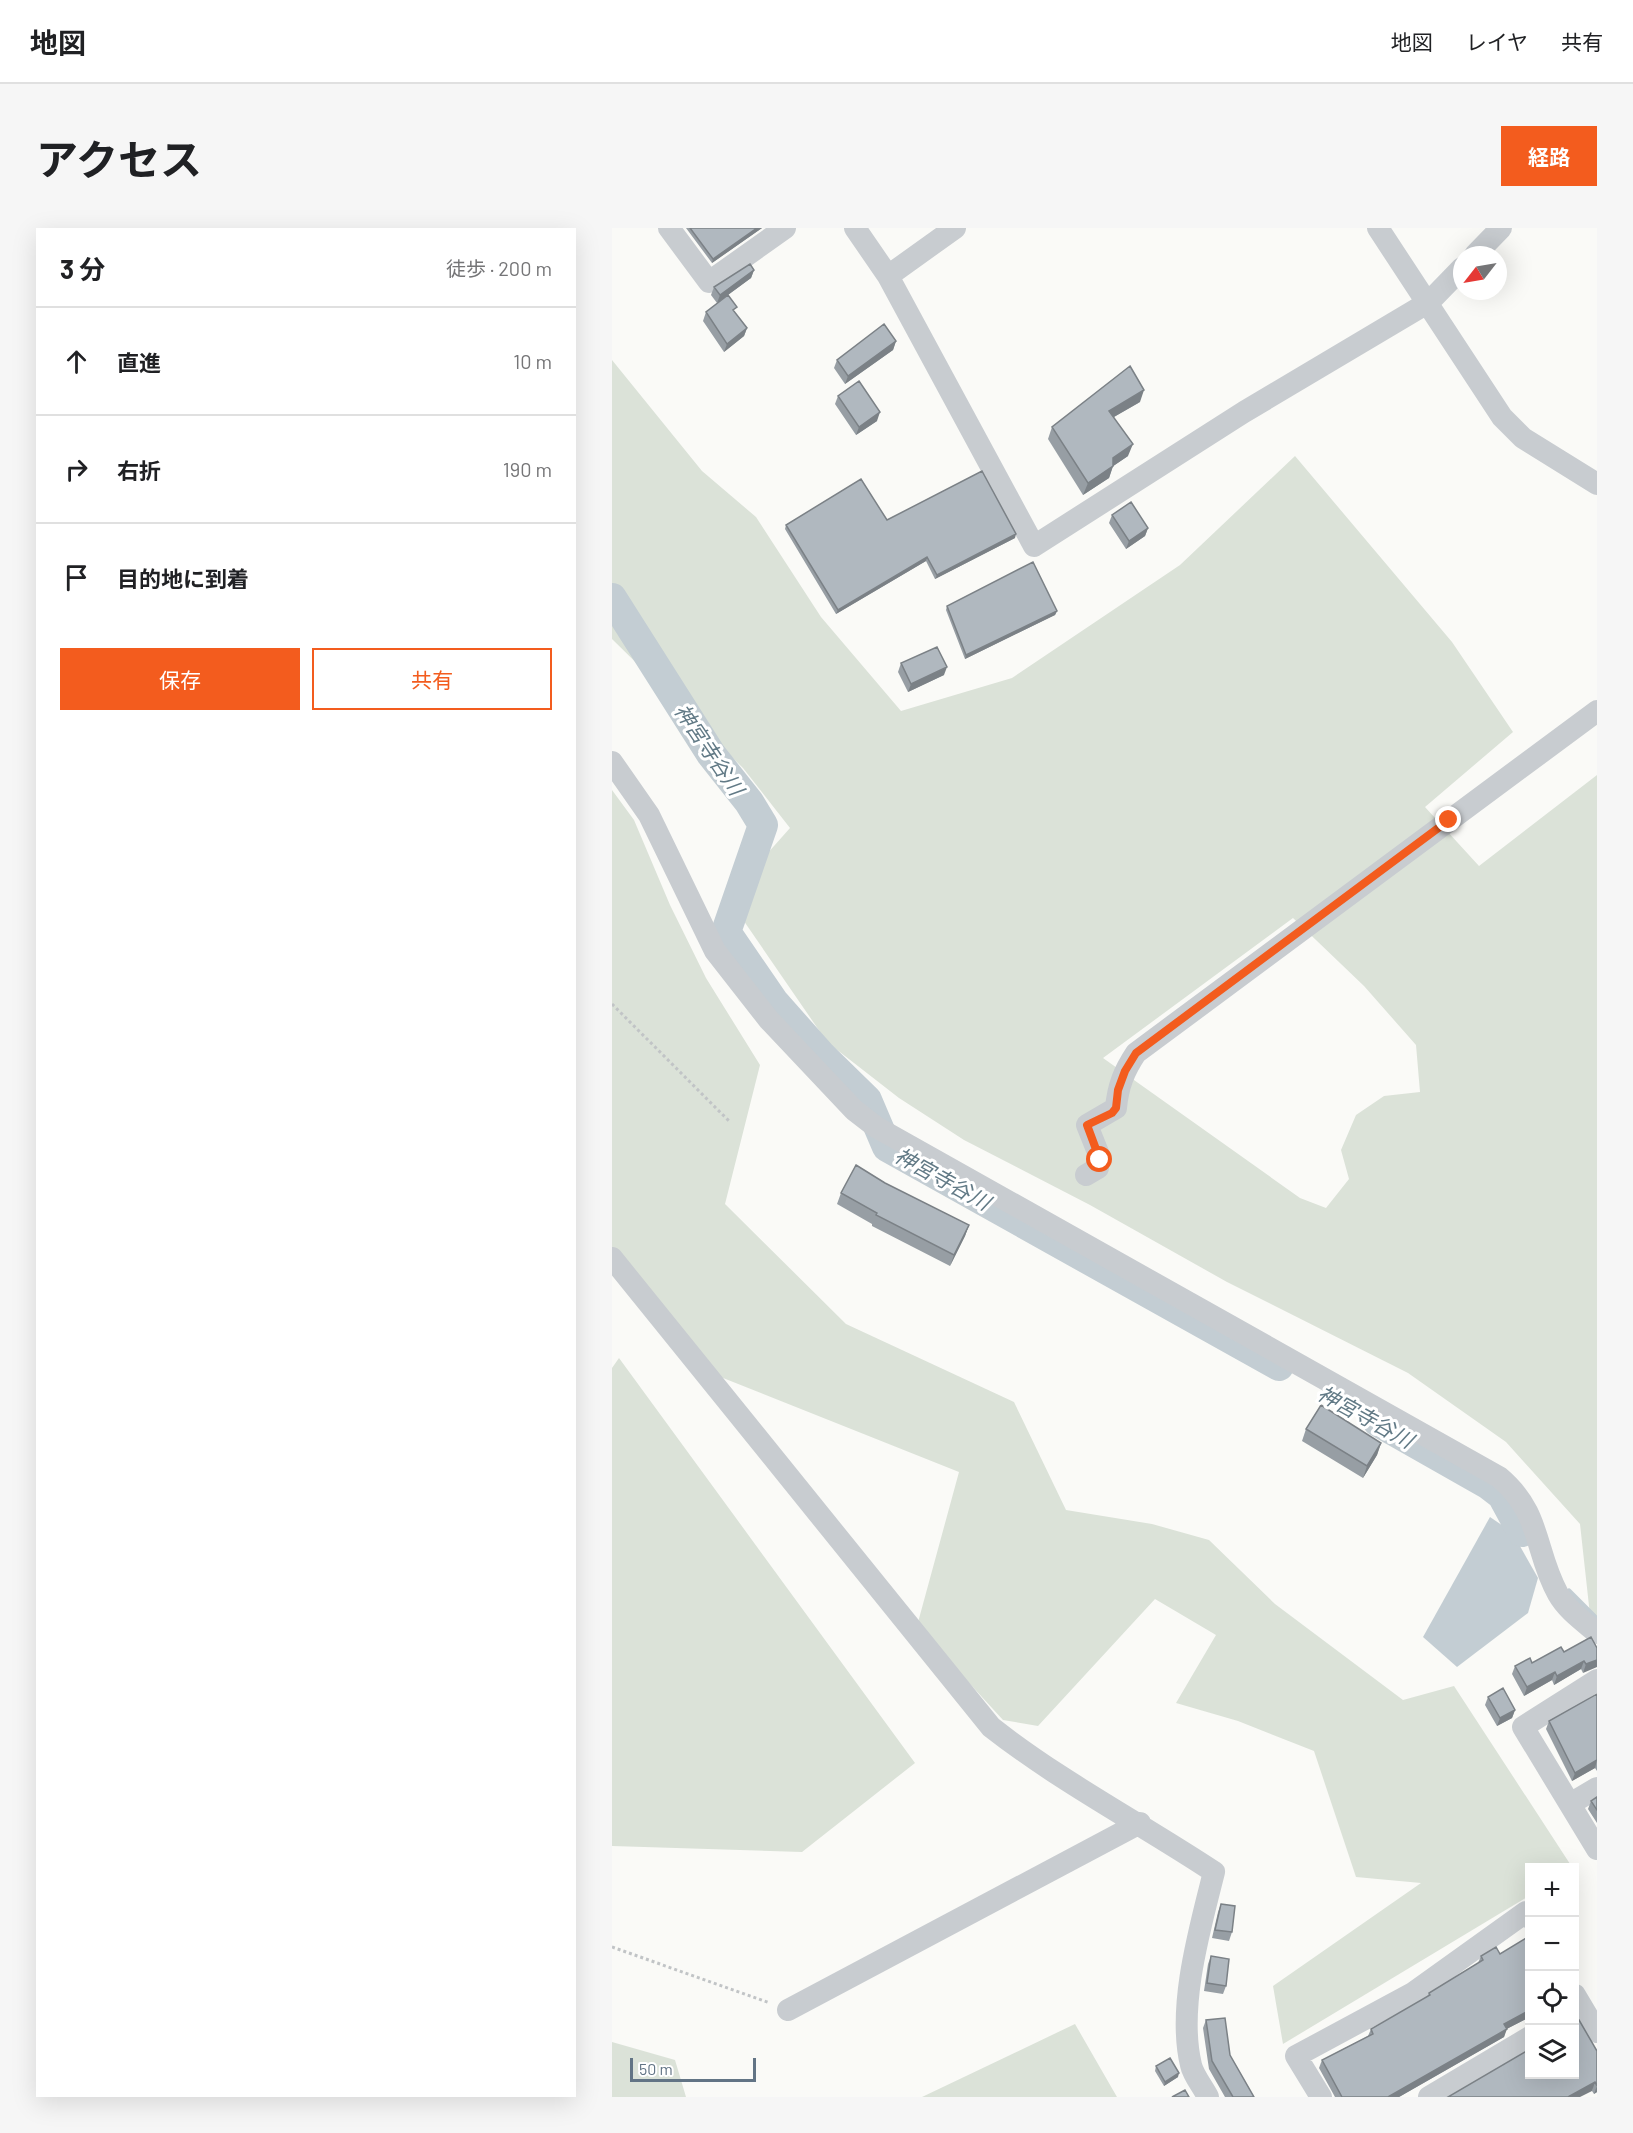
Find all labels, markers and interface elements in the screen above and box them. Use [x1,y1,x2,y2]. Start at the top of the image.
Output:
text: 地図 [30,25,86,59]
text: 地図 [1391,29,1433,54]
text: レイヤ [1466,29,1528,54]
text: 共有 [1561,29,1603,54]
button: 経路 [1501,126,1597,186]
text: アクセス [36,133,202,183]
north arrow [1453,246,1507,300]
text: 3 分 [60,253,105,284]
text: 徒歩 · 200 m [446,256,552,280]
icon: ahead [60,345,93,378]
text: 直進 [117,349,161,375]
text: 10 m [513,349,552,373]
icon: right [60,453,93,486]
text: 右折 [117,457,161,483]
text: 190 m [503,457,552,481]
icon: arrive [60,561,93,594]
text: 目的地に到着 [117,565,249,591]
button: 保存 [60,648,300,710]
button: 共有 [312,648,552,710]
water label: 神宮寺谷川 [670,698,751,801]
route end [1435,806,1461,832]
water label: 神宮寺谷川 [891,1142,997,1215]
route start [1086,1146,1112,1172]
water label: 神宮寺谷川 [1314,1380,1420,1453]
map controls [1525,1863,1579,2079]
button: + [1525,1863,1579,1917]
button: − [1525,1917,1579,1971]
button: locate [1525,1971,1579,2025]
button: layers [1525,2025,1579,2079]
scale bar [630,2055,756,2082]
text: 50 m [639,2059,673,2078]

